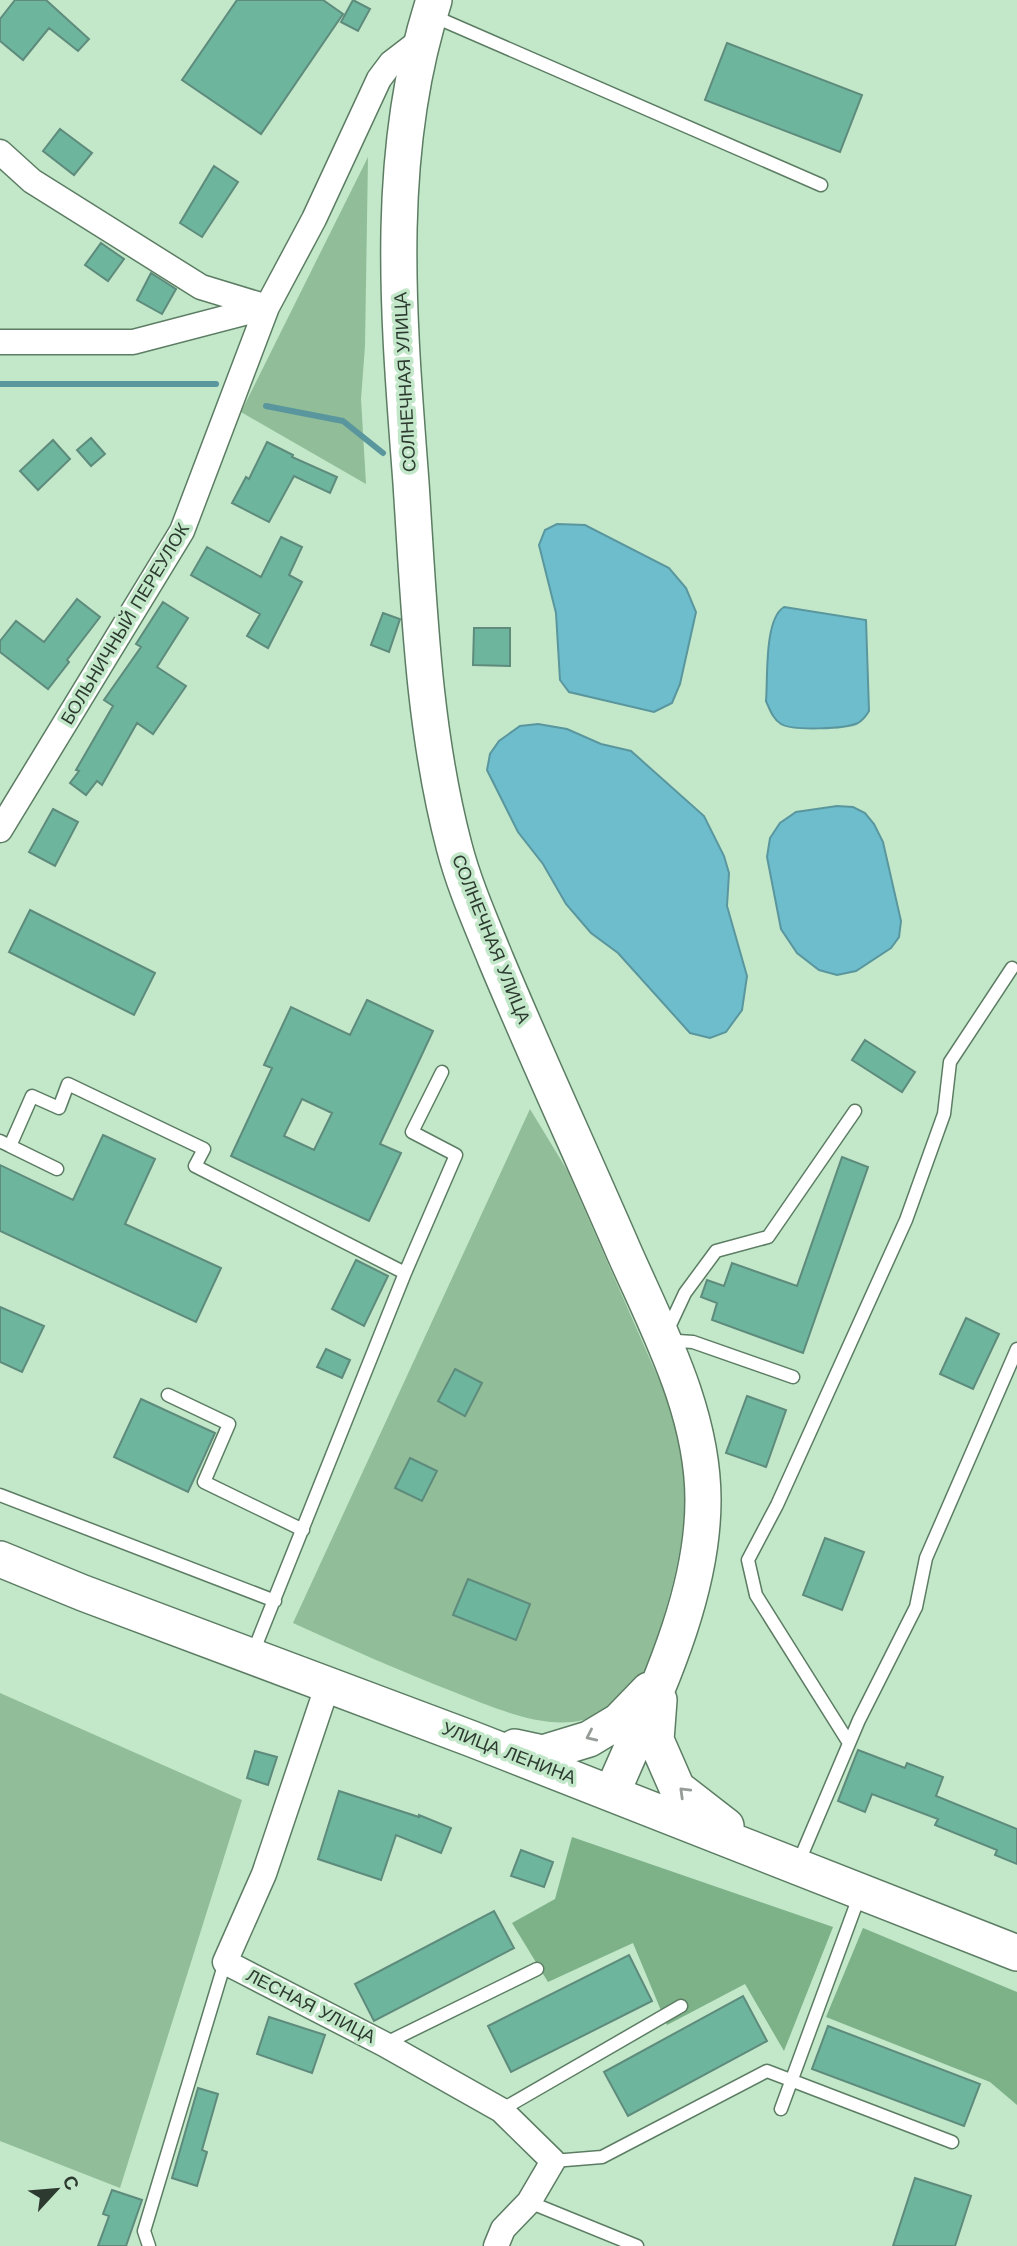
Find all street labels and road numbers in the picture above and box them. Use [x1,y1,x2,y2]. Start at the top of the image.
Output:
street label: СОЛНЕЧНАЯ УЛИЦА [389,291,420,473]
street label: БОЛЬНИЧНЫЙ ПЕРЕУЛОК [56,519,193,728]
street label: СОЛНЕЧНАЯ УЛИЦА [448,851,535,1026]
street label: УЛИЦА ЛЕНИНА [439,1717,579,1788]
street label: ЛЕСНАЯ УЛИЦА [243,1964,379,2047]

